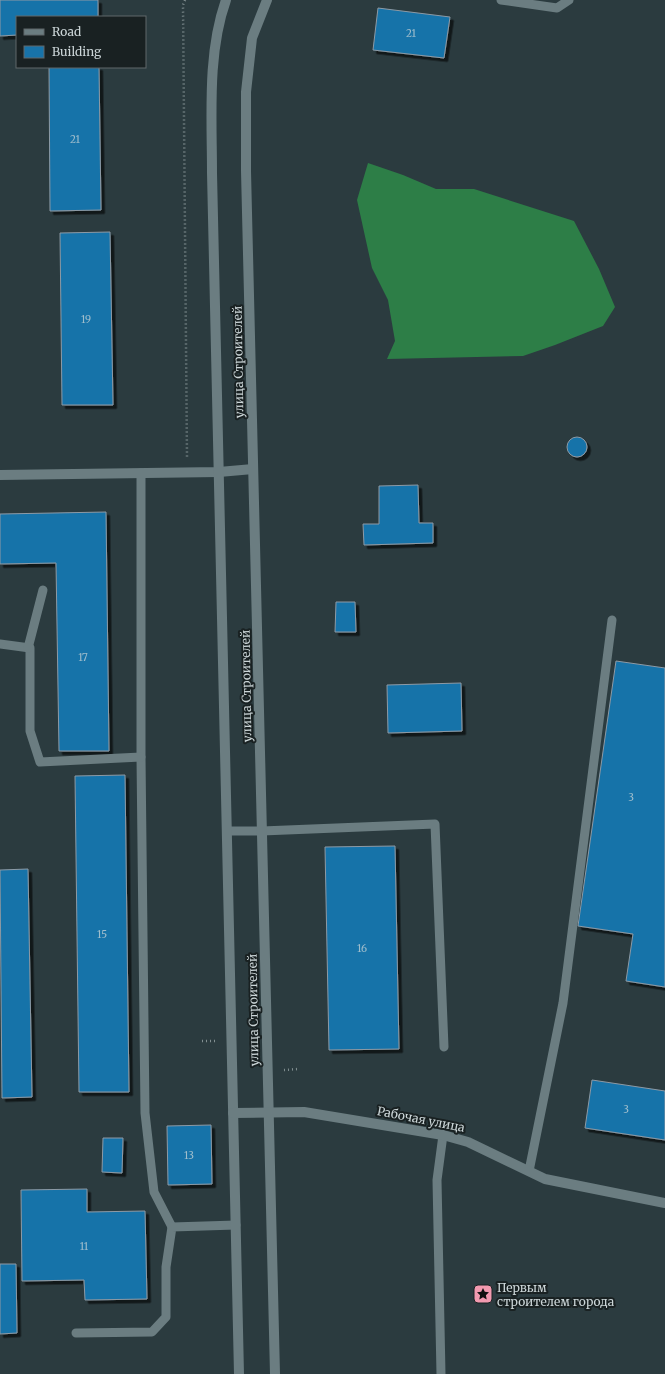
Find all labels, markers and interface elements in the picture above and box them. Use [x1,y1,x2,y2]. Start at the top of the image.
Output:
legend [16,16,146,68]
text: Road [52,24,81,39]
house number: 21 [406,27,417,40]
text: Building [52,44,102,59]
house number: 21 [70,133,81,146]
street label: улица Строителей [230,306,246,418]
house number: 19 [81,313,91,326]
street label: улица Строителей [238,630,254,742]
house number: 17 [78,651,88,664]
house number: 3 [628,791,634,804]
house number: 15 [97,928,107,941]
house number: 16 [357,942,367,955]
street label: улица Строителей [245,954,261,1066]
street label: Рабочая улица [376,1103,467,1135]
house number: 3 [623,1103,629,1116]
house number: 13 [184,1149,194,1162]
house number: 11 [80,1240,89,1253]
place label: Первым строителем города [497,1280,615,1309]
place icon: Первым строителем города [472,1283,494,1305]

